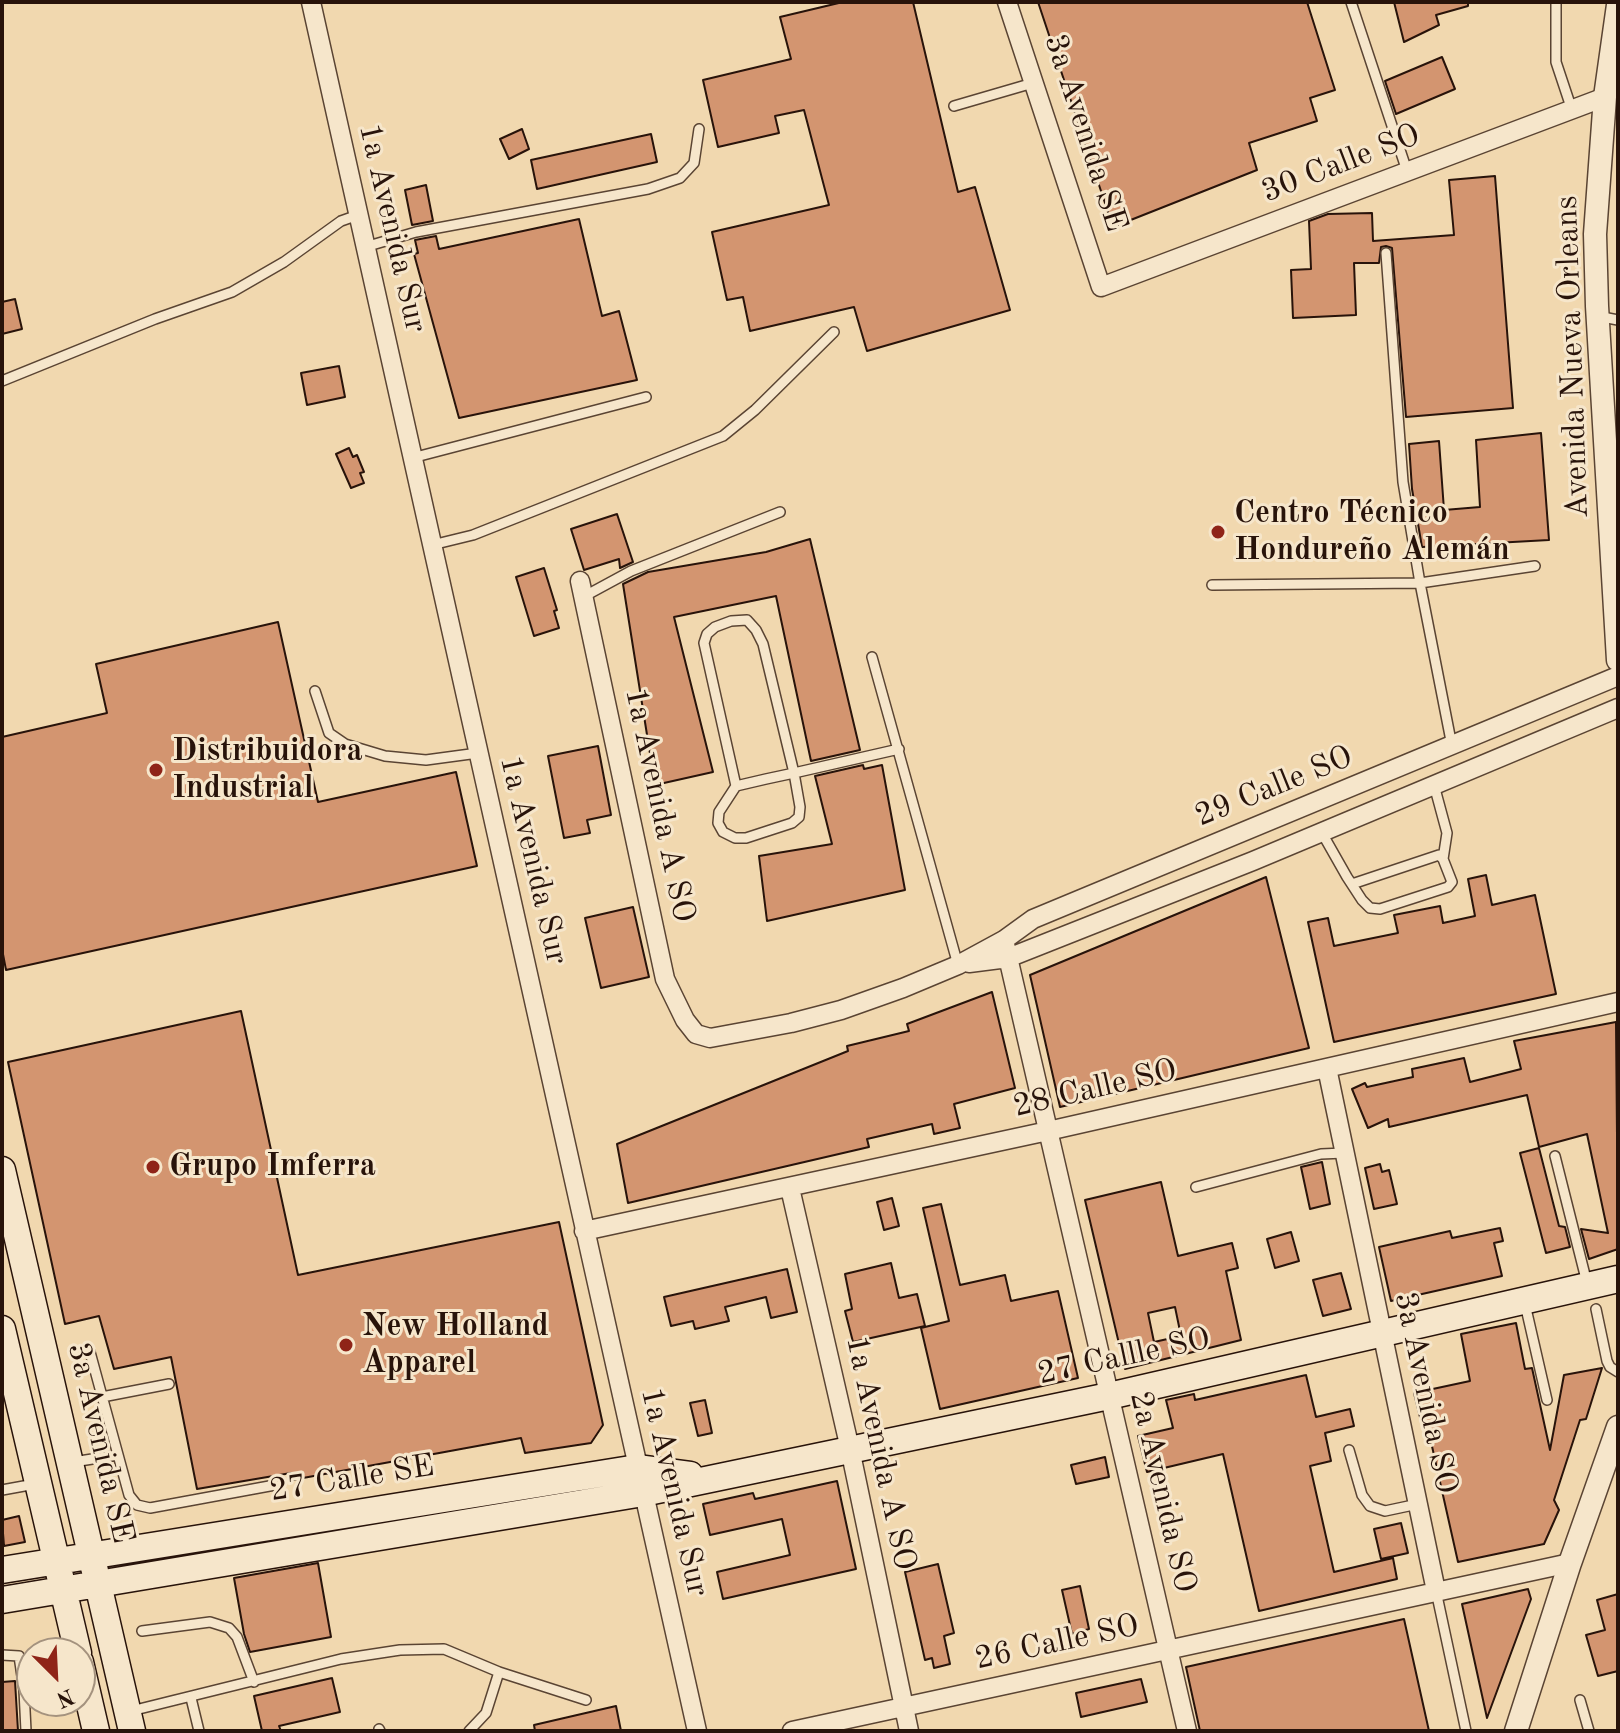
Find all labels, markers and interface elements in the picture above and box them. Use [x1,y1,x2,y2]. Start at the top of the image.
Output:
street label: 3a Avenida SE [1035,29,1135,237]
street label: 30 Calle SO [1256,116,1426,212]
street label: 1a Avenida Sur [349,120,435,336]
street label: Avenida Nueva Orleans [1548,195,1598,519]
place label: Centro Técnico Hondureño Alemán [1234,495,1510,570]
marker: Centro Técnico Hondureño Alemán [1209,523,1227,541]
street label: 1a Avenida A SO [615,684,703,926]
place label: Distribuidora Industrial [172,733,363,808]
street label: 29 Calle SO [1190,738,1358,836]
street label: 1a Avenida Sur [490,752,576,968]
marker: Distribuidora Industrial [147,761,165,779]
street label: 28 Calle SO [1010,1052,1180,1126]
place label: Grupo Imferra [169,1148,376,1186]
marker: Grupo Imferra [144,1158,162,1176]
street label: 3a Avenida SO [1385,1289,1465,1497]
place label: New Holland Apparel [362,1308,549,1383]
street label: 27 Callle SO [1034,1320,1214,1394]
street label: 1a Avenida A SO [836,1332,924,1574]
marker: New Holland Apparel [337,1336,355,1354]
street label: 3a Avenida SE [58,1339,142,1547]
street label: 1a Avenida Sur [631,1384,717,1600]
street label: 2a Avenida SO [1120,1388,1204,1596]
street label: 27 Calle SE [267,1447,437,1511]
street label: 26 Calle SO [972,1607,1142,1679]
north arrow [16,1637,96,1717]
text: N [53,1684,77,1711]

